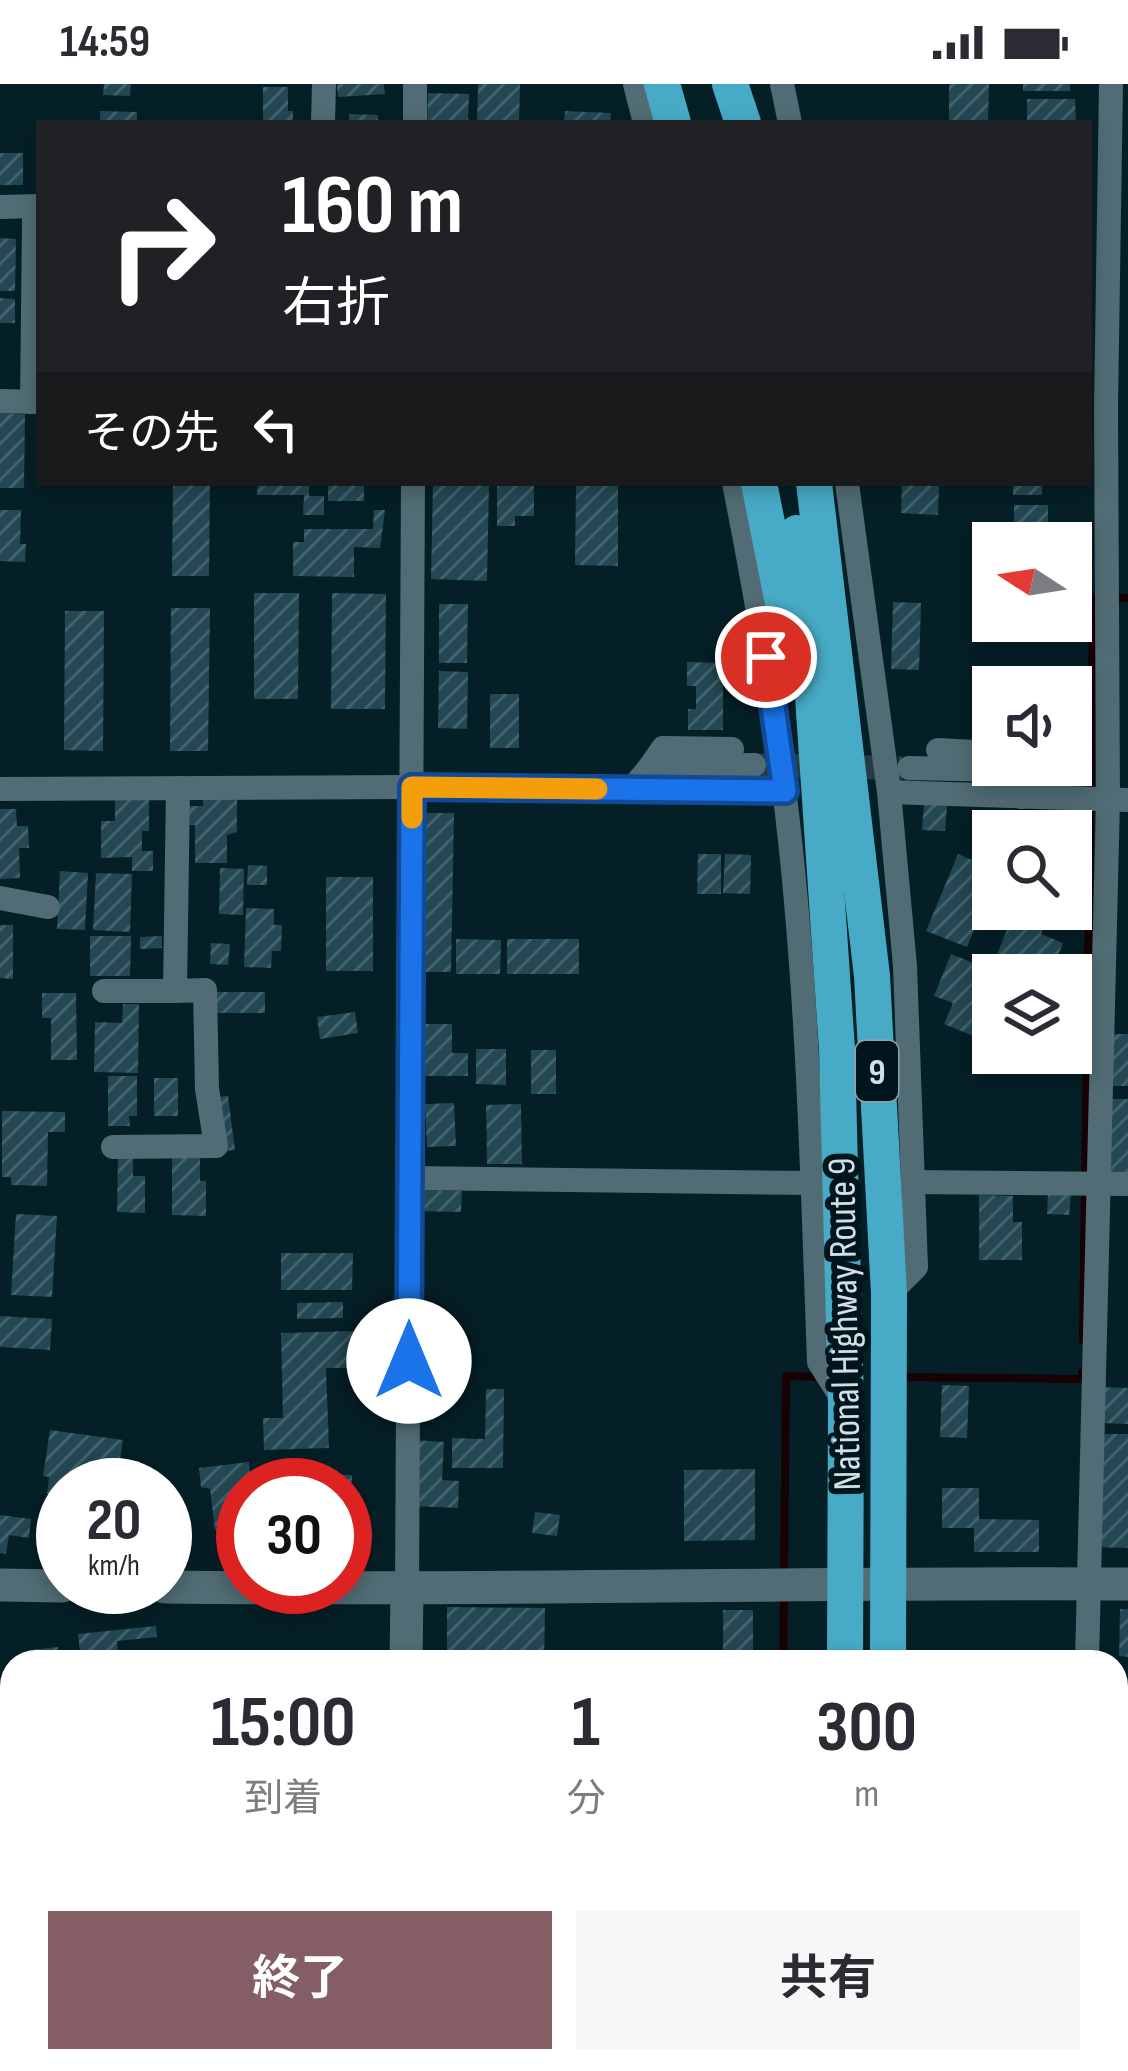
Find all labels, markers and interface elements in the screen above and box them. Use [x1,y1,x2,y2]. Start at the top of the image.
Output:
text: 14:59 [60,15,150,70]
text: 160 m [282,156,463,257]
icon: right [84,168,240,324]
text: 右折 [282,272,390,337]
icon: left [243,396,309,462]
text: その先 [84,407,219,462]
north arrow [972,522,1092,642]
map controls [972,522,1092,1074]
pin [715,606,817,708]
icon: arrive [733,624,799,690]
button: sound [972,666,1092,786]
button: search [972,810,1092,930]
button: layers [972,954,1092,1074]
road number: 9 [856,1041,898,1101]
street label: National Highway Route 9 [819,1157,872,1491]
position arrow [346,1298,472,1424]
speed limit sign: 30 [216,1458,372,1614]
text: 20 [87,1485,141,1557]
text: km/h [88,1548,140,1584]
text: 15:00 [211,1680,356,1767]
text: 1 [572,1680,600,1767]
text: 300 [816,1685,917,1772]
text: m [854,1771,879,1818]
text: 到着 [244,1776,322,1823]
text: 分 [566,1776,605,1823]
button: 終了 [48,1911,552,2049]
button: 共有 [576,1911,1080,2049]

